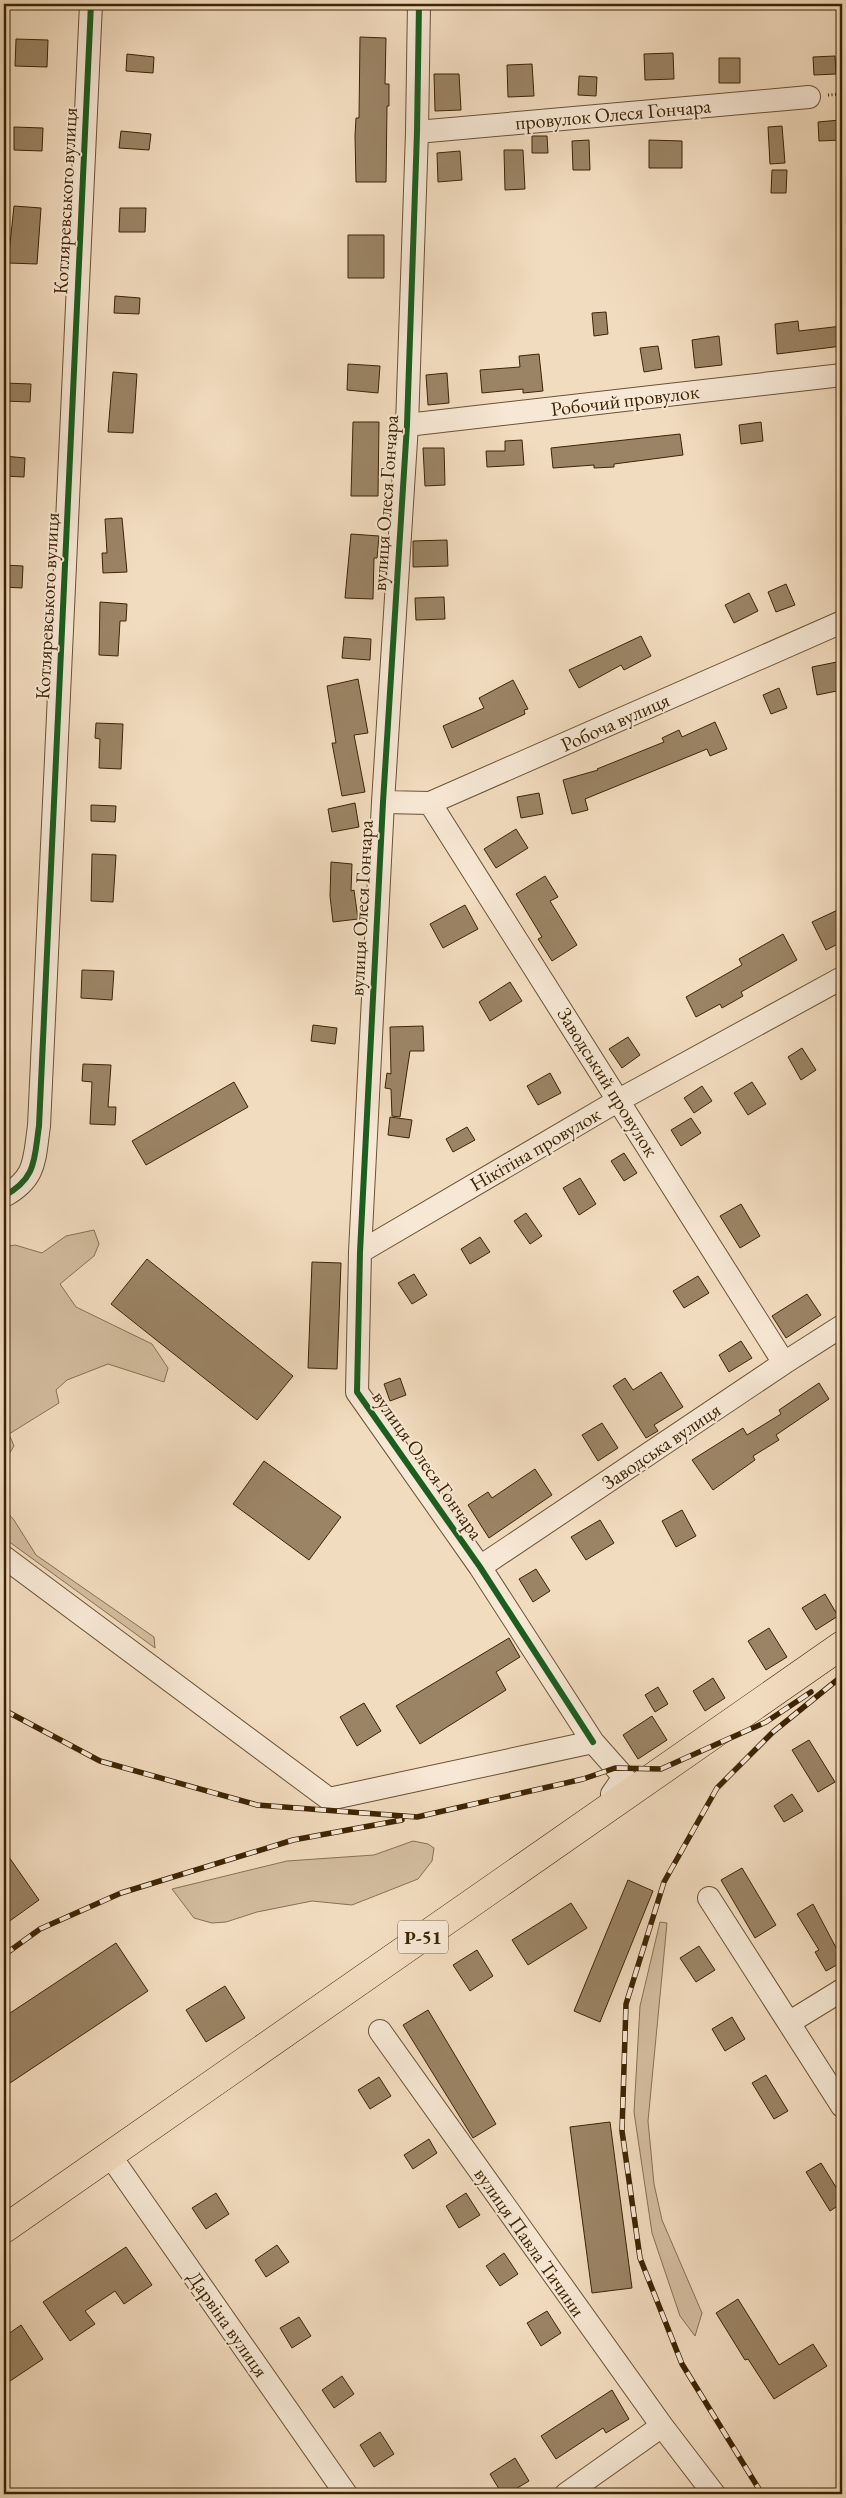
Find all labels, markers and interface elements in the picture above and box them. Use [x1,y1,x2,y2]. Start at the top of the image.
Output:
street label: провулок Олеся Гончара [514,92,712,136]
street label: Котляревського вулиця [47,107,83,295]
street label: Робочий провулок [549,378,701,422]
street label: вулиця Олеся Гончара [366,414,404,592]
street label: Котляревського вулиця [29,512,65,700]
street label: Робоча вулиця [557,686,673,757]
street label: вулиця Олеся Гончара [343,819,379,997]
street label: Заводський провулок [552,1002,665,1162]
street label: Нікітіна провулок [465,1101,605,1197]
street label: вулиця Олеся Гончара [367,1385,489,1545]
street label: Заводська вулиця [597,1397,725,1495]
road number: Р-51 [398,1920,448,1954]
street label: вулиця Павла Тичини [469,2162,592,2322]
street label: Дарвіна вулиця [182,2266,274,2382]

